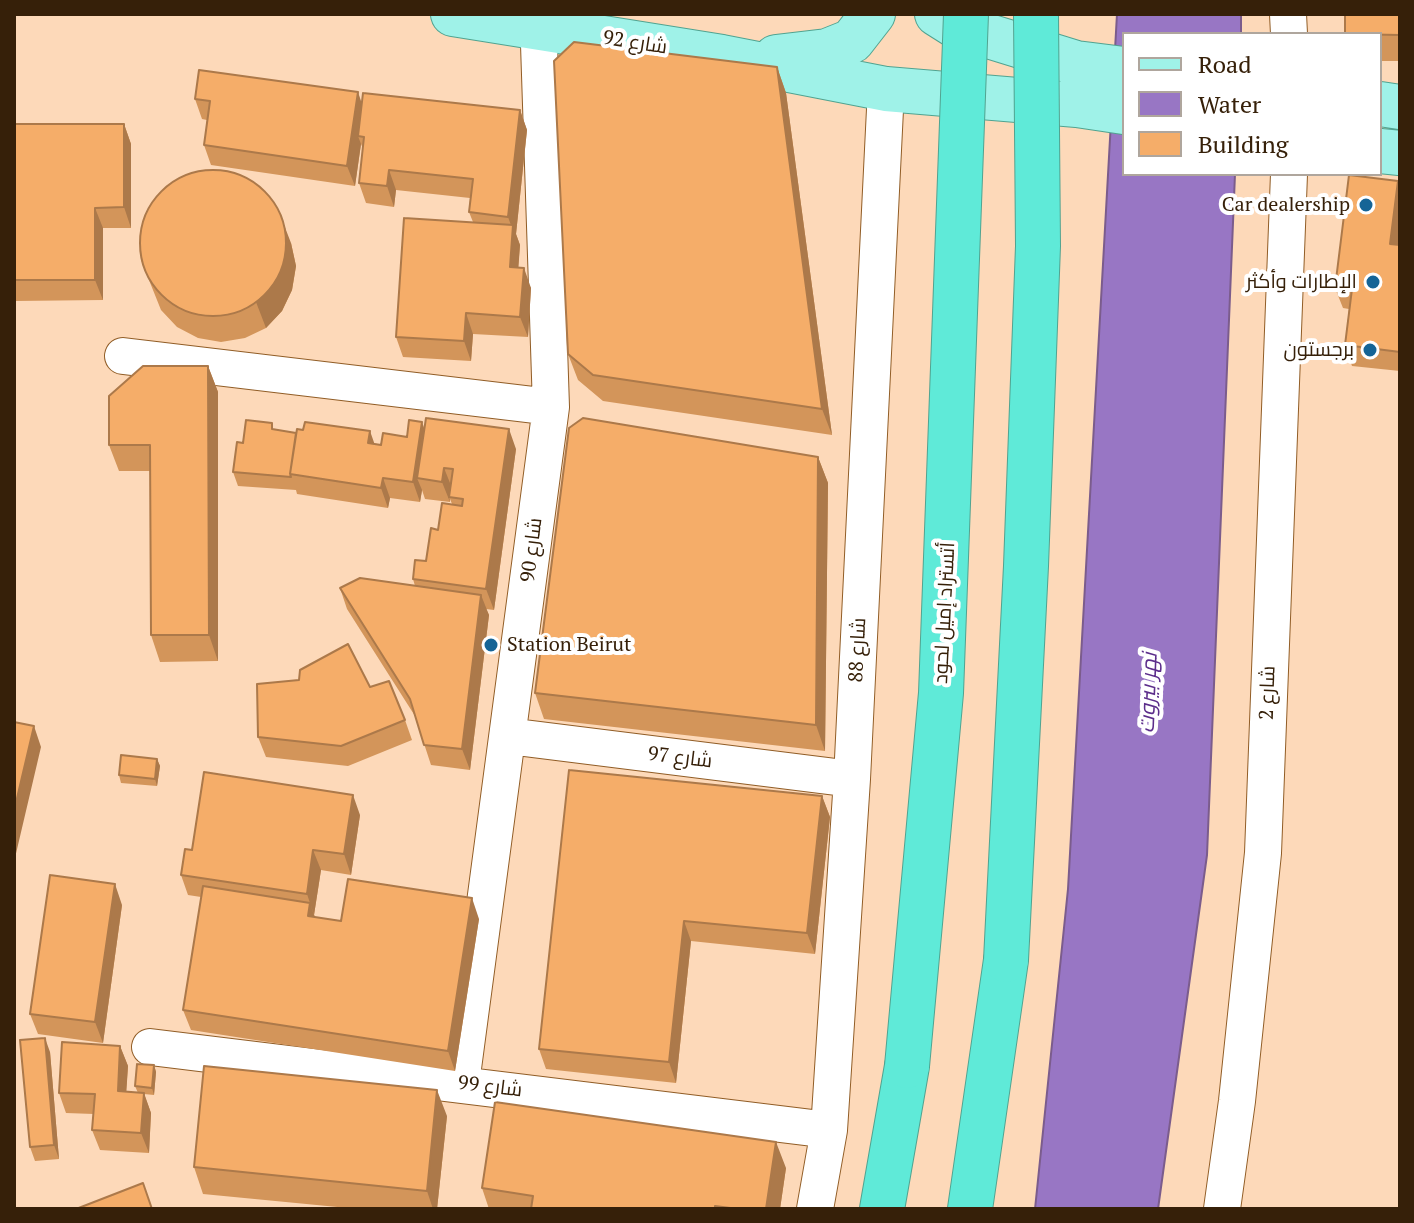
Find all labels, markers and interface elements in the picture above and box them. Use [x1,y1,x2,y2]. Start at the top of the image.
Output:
street label: شارع 92 [601,26,669,60]
legend [1122,32,1382,176]
text: Road [1198,48,1252,80]
text: Water [1198,88,1261,120]
text: Building [1198,128,1288,160]
place label: Car dealership [1222,193,1350,217]
marker: Car dealership [1357,196,1375,214]
place label: الإطارات وأكثر [1246,270,1357,294]
marker: الإطارات وأكثر [1364,273,1382,291]
place label: برجستون [1284,338,1354,362]
marker: برجستون [1361,341,1379,359]
street label: شارع 90 [516,516,548,584]
street label: أتستراد إميل لحود [929,542,961,684]
street label: شارع 88 [844,617,872,683]
place label: Station Beirut [507,633,631,657]
marker: Station Beirut [482,636,500,654]
water label: نهر بيروت [1134,652,1164,734]
street label: شارع 2 [1255,665,1281,721]
street label: شارع 97 [646,742,714,774]
street label: شارع 99 [456,1071,524,1103]

